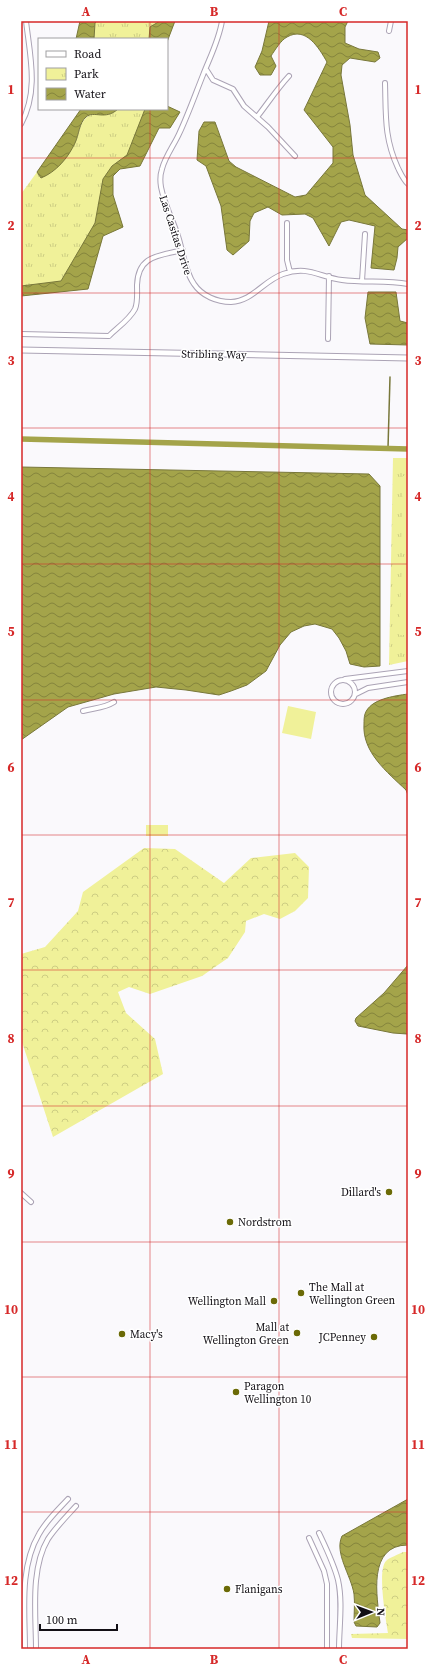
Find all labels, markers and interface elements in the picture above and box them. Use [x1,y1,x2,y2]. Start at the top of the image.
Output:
text: A [82,3,91,20]
text: B [210,3,219,20]
text: C [339,3,347,20]
legend [38,38,168,110]
text: Road [74,46,101,62]
text: Park [74,66,99,82]
text: 1 [7,81,15,98]
text: 1 [414,81,422,98]
text: Water [74,86,106,102]
street label: Las Casitas Drive [156,193,196,277]
text: 2 [7,217,15,234]
text: 2 [414,217,422,234]
street label: Stribling Way [181,346,247,363]
text: 3 [7,352,15,369]
text: 3 [414,352,422,369]
text: 4 [7,488,15,505]
text: 4 [414,488,422,505]
text: 5 [7,623,15,640]
text: 5 [414,623,422,640]
text: 6 [7,759,15,776]
text: 6 [414,759,422,776]
text: 7 [7,894,15,911]
text: 7 [414,894,422,911]
text: 8 [7,1030,15,1047]
text: 8 [414,1030,422,1047]
text: 9 [7,1165,15,1182]
text: 9 [414,1165,422,1182]
place label: Dillard's [341,1185,381,1200]
marker: Dillard's [384,1187,394,1197]
place label: Nordstrom [238,1215,292,1230]
marker: Nordstrom [225,1217,235,1227]
place label: The Mall at Wellington Green [309,1280,396,1308]
marker: The Mall at Wellington Green [296,1288,306,1298]
place label: Wellington Mall [188,1294,266,1309]
marker: Wellington Mall [269,1296,279,1306]
text: 10 [4,1301,18,1318]
text: 10 [411,1301,425,1318]
place label: Mall at Wellington Green [203,1320,289,1348]
place label: Macy's [130,1327,163,1342]
marker: Mall at Wellington Green [292,1328,302,1338]
marker: Macy's [117,1329,127,1339]
place label: JCPenney [318,1330,366,1345]
marker: JCPenney [369,1332,379,1342]
place label: Paragon Wellington 10 [244,1379,312,1407]
marker: Paragon Wellington 10 [231,1387,241,1397]
text: 11 [4,1436,18,1453]
text: 11 [411,1436,425,1453]
text: 12 [4,1572,18,1589]
text: 12 [411,1572,425,1589]
place label: Flanigans [235,1582,283,1597]
marker: Flanigans [222,1584,232,1594]
north arrow [351,1592,391,1632]
scale bar [40,1606,117,1632]
text: N [373,1608,388,1616]
text: 100 m [46,1612,78,1628]
text: A [82,1651,91,1668]
text: B [210,1651,219,1668]
text: C [339,1651,347,1668]

